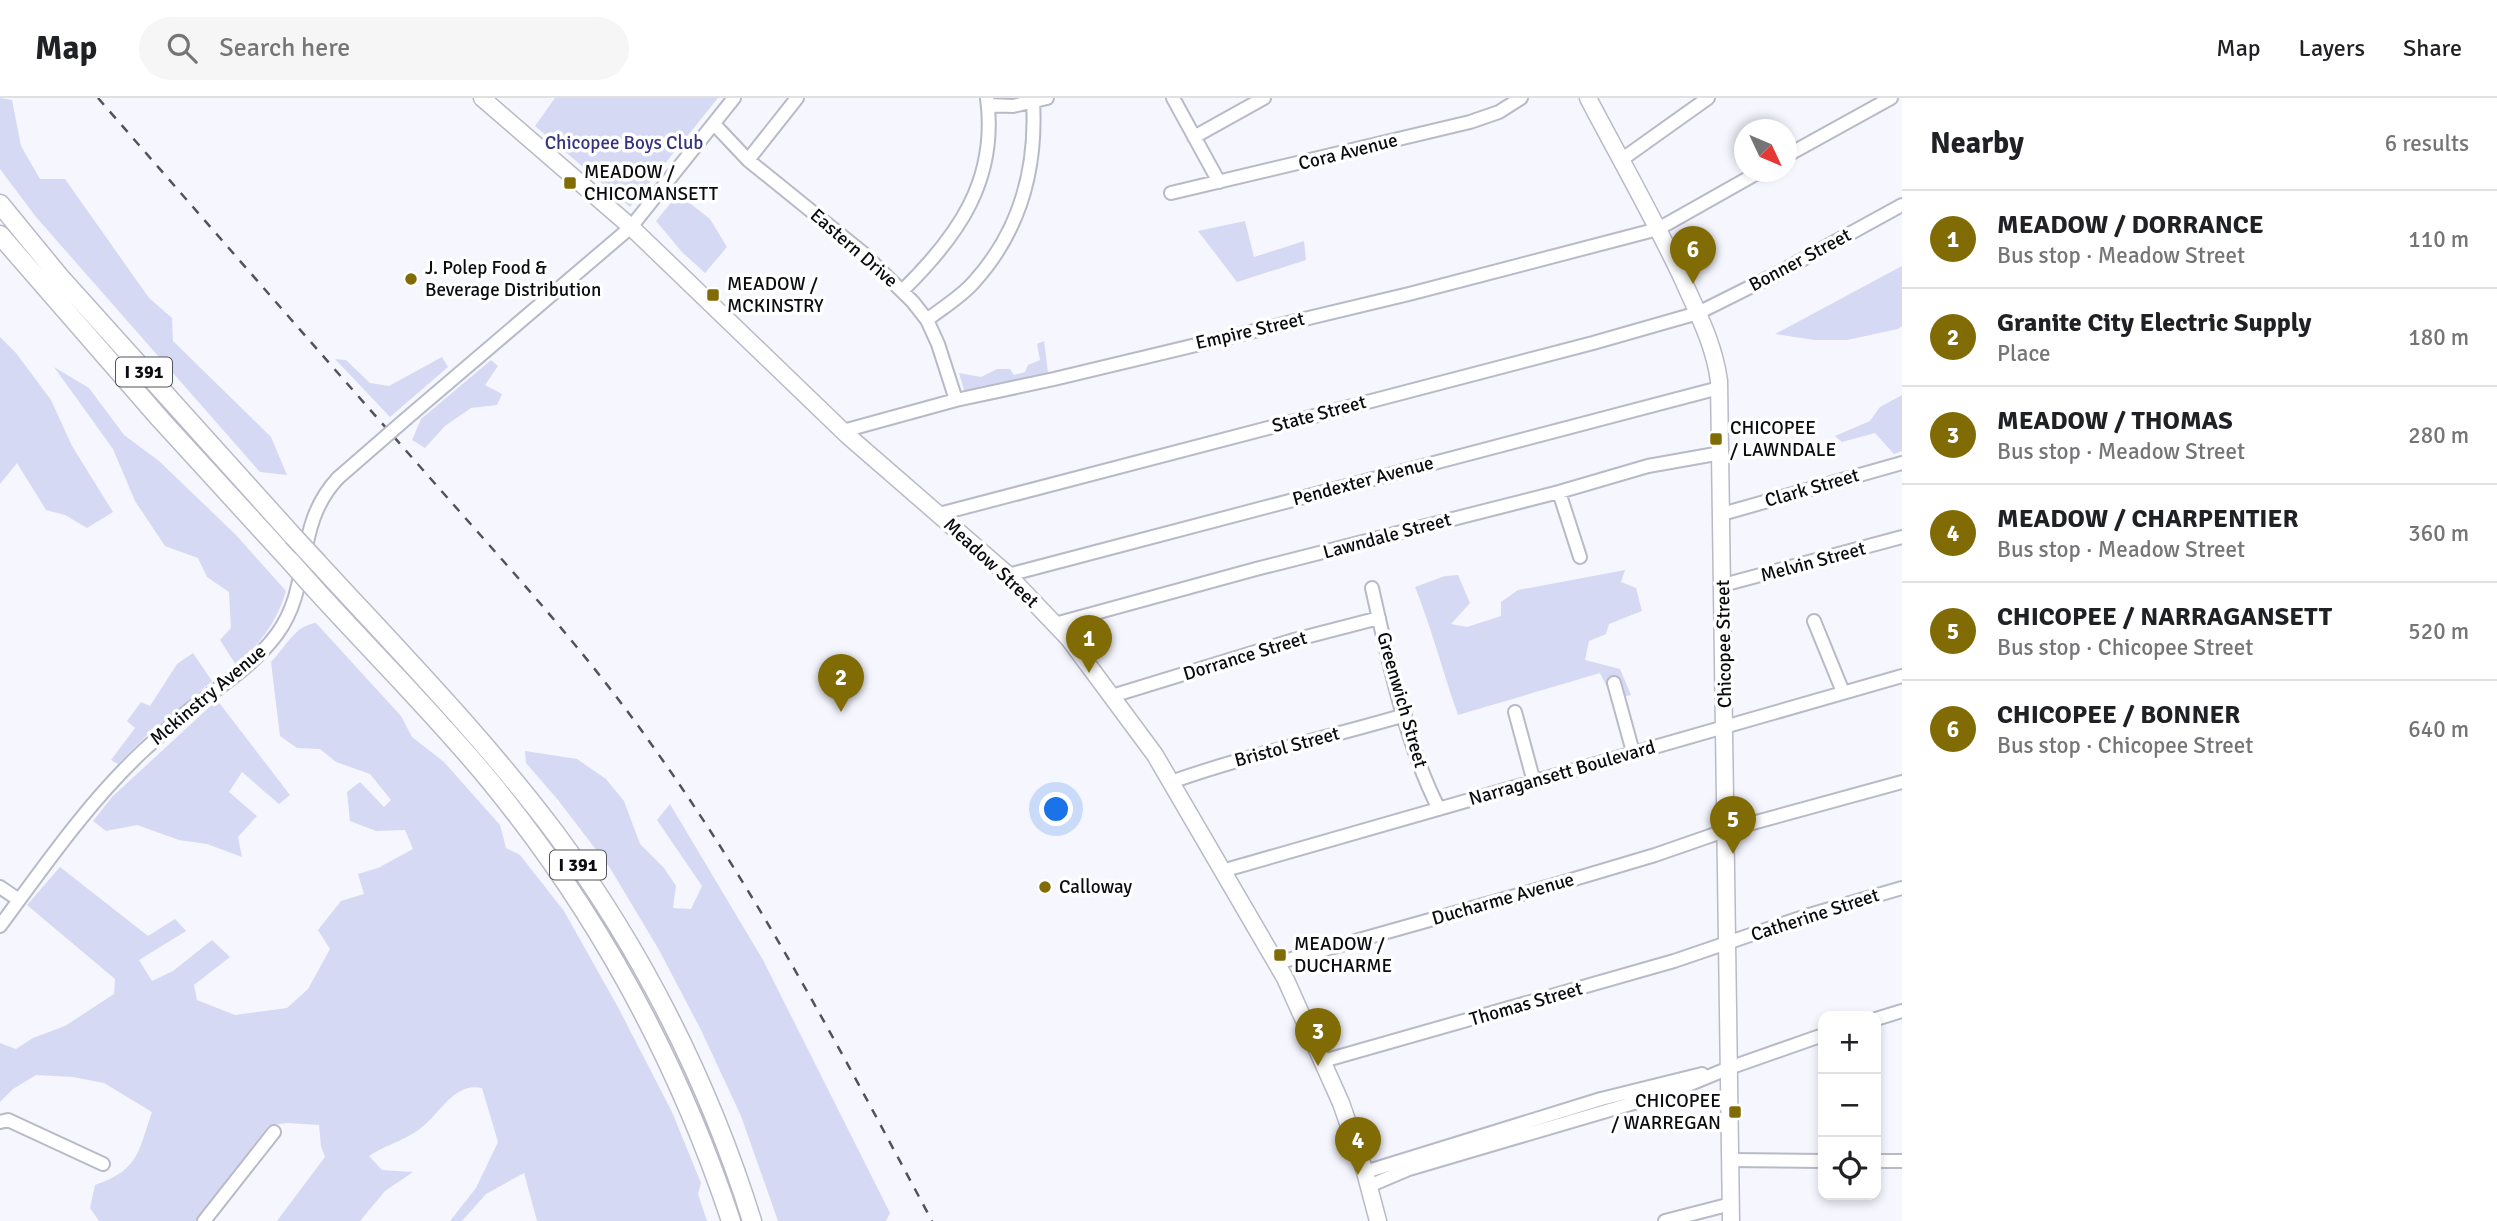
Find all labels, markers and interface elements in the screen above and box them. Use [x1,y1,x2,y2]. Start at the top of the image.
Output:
search box [139,17,629,80]
text: Map [35,28,97,69]
icon: search [163,29,201,67]
text: Search here [219,32,350,64]
text: Map [2216,33,2261,63]
text: Layers [2299,33,2365,63]
text: Share [2403,33,2462,63]
north arrow [1734,119,1797,182]
text: Nearby [1930,125,2024,162]
street label: Cora Avenue [1296,128,1400,176]
text: 6 results [2385,129,2469,158]
park label: Chicopee Boys Club [545,131,703,155]
place label: MEADOW / CHICOMANSETT [584,160,719,206]
marker: MEADOW / CHICOMANSETT [562,175,578,191]
street label: Eastern Drive [805,203,903,293]
text: MEADOW / DORRANCE [1997,209,2264,241]
street label: Bonner Street [1745,223,1856,297]
text: 1 [1947,225,1959,254]
text: 110 m [2408,225,2469,254]
pin: 6 [1670,226,1716,284]
text: Bus stop · Meadow Street [1997,241,2245,270]
place label: J. Polep Food & Beverage Distribution [425,256,601,302]
marker: J. Polep Food & Beverage Distribution [403,271,419,287]
place label: MEADOW / MCKINSTRY [727,272,824,318]
marker: MEADOW / MCKINSTRY [705,287,721,303]
street label: Empire Street [1193,307,1307,355]
text: Granite City Electric Supply [1997,307,2311,339]
text: 2 [1947,323,1959,352]
text: 180 m [2408,323,2469,352]
text: Place [1997,339,2051,368]
road number: I 391 [116,358,172,386]
street label: State Street [1269,390,1369,438]
text: MEADOW / THOMAS [1997,405,2233,437]
place label: CHICOPEE / LAWNDALE [1730,416,1836,462]
text: 3 [1947,421,1959,450]
text: 280 m [2408,421,2469,450]
marker: CHICOPEE / LAWNDALE [1708,431,1724,447]
text: Bus stop · Meadow Street [1997,437,2245,466]
street label: Pendexter Avenue [1290,451,1436,511]
street label: Clark Street [1762,463,1862,513]
text: MEADOW / CHARPENTIER [1997,503,2298,535]
street label: Lawndale Street [1320,507,1454,565]
street label: Meadow Street [938,513,1044,613]
text: 4 [1947,519,1959,548]
text: 360 m [2408,519,2469,548]
text: Bus stop · Meadow Street [1997,535,2245,564]
street label: Melvin Street [1758,536,1869,588]
street label: Chicopee Street [1711,579,1737,708]
text: CHICOPEE / NARRAGANSETT [1997,601,2332,633]
pin: 1 [1066,615,1112,673]
text: 5 [1947,617,1959,646]
text: 520 m [2408,617,2469,646]
street label: Dorrance Street [1180,626,1310,686]
street label: Greenwich Street [1371,629,1433,771]
text: Bus stop · Chicopee Street [1997,633,2253,662]
street label: Mckinstry Avenue [145,639,271,751]
pin: 2 [818,654,864,712]
text: CHICOPEE / BONNER [1997,699,2240,731]
text: 6 [1947,715,1959,744]
text: 640 m [2408,715,2469,744]
street label: Bristol Street [1232,721,1342,773]
text: Bus stop · Chicopee Street [1997,731,2253,760]
street label: Narragansett Boulevard [1466,735,1658,811]
your location [1039,792,1073,826]
pin: 5 [1710,796,1756,854]
road number: I 391 [550,850,606,880]
street label: Ducharme Avenue [1429,867,1577,931]
place label: Calloway [1059,875,1132,899]
marker: Calloway [1037,879,1053,895]
street label: Catherine Street [1748,883,1882,947]
place label: MEADOW / DUCHARME [1294,932,1392,978]
marker: MEADOW / DUCHARME [1272,947,1288,963]
street label: Thomas Street [1467,976,1586,1032]
pin: 3 [1295,1008,1341,1066]
map controls [1818,1011,1881,1200]
button: + [1818,1011,1881,1074]
button: − [1818,1074,1881,1137]
place label: CHICOPEE / WARREGAN [1611,1089,1721,1135]
marker: CHICOPEE / WARREGAN [1727,1104,1743,1120]
pin: 4 [1335,1117,1381,1175]
button: locate [1818,1137,1881,1200]

